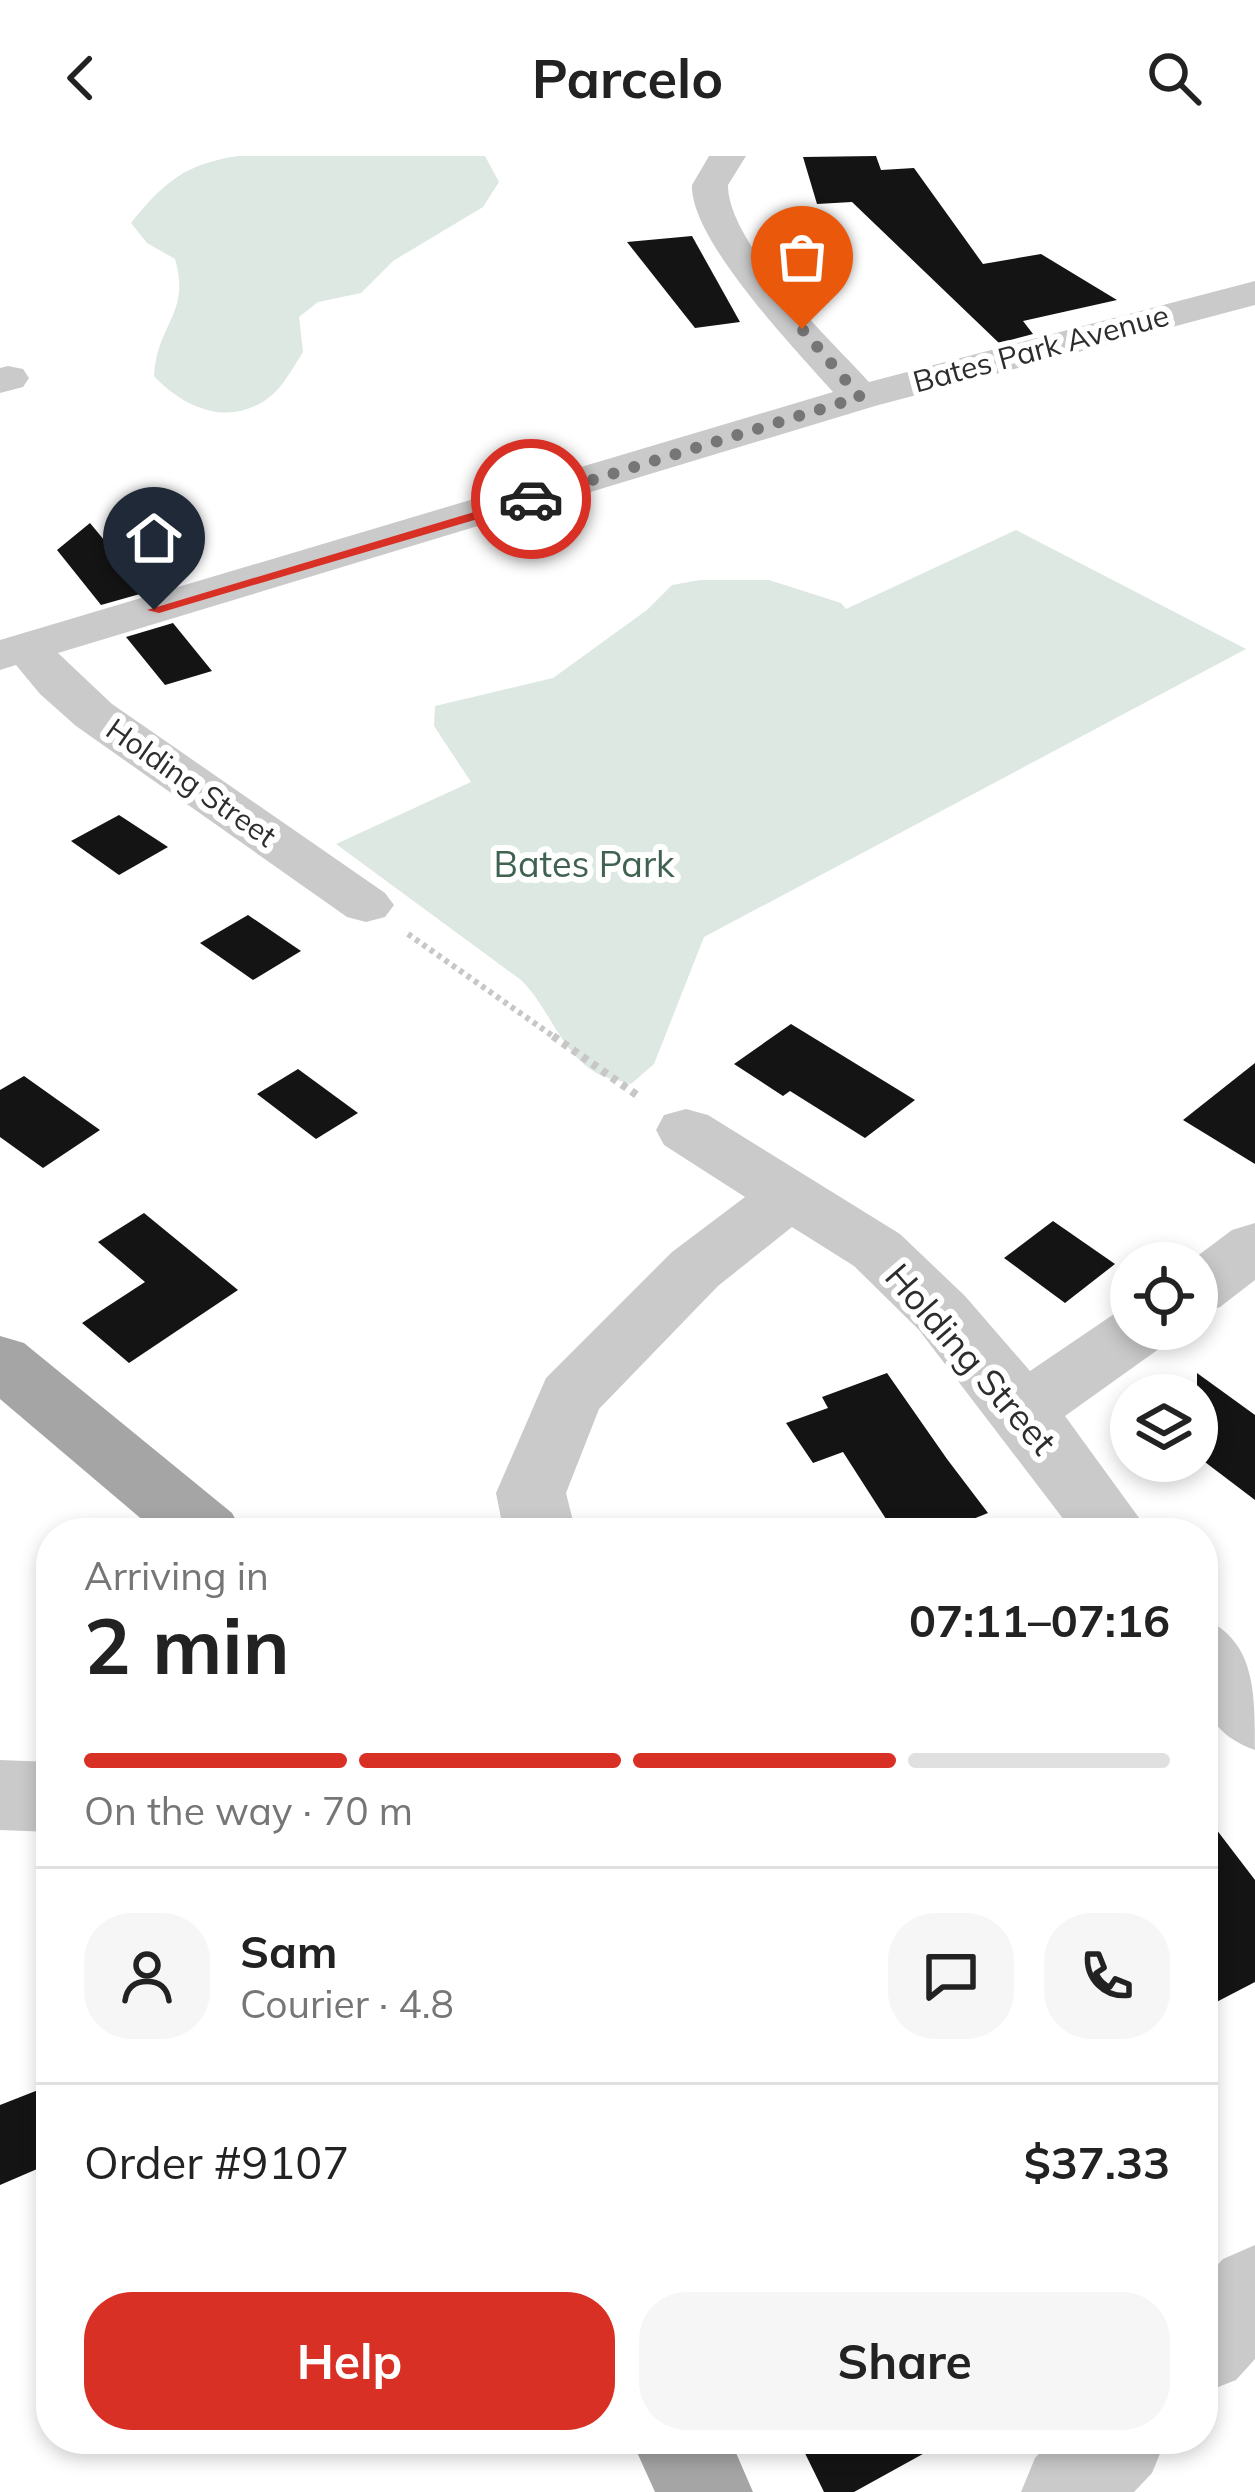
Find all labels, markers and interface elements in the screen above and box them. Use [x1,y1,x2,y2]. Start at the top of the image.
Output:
text: Parcelo [532,44,723,112]
icon: back [48,45,114,111]
icon: search [1141,45,1207,111]
pin [751,206,853,329]
icon: bag [769,224,835,290]
street label: Bates Park Avenue [909,296,1173,400]
courier [471,439,591,559]
icon: car [498,466,564,532]
pin [103,487,205,610]
icon: home [121,505,187,571]
street label: Holding Street [99,710,284,855]
park label: Bates Park [493,841,675,886]
map controls [1110,1242,1218,1482]
button: locate [1110,1242,1218,1350]
street label: Holding Street [876,1254,1067,1463]
button: layers [1110,1374,1218,1482]
text: Arriving in [84,1551,269,1600]
text: 07:11–07:16 [909,1592,1170,1648]
text: 2 min [84,1596,290,1694]
text: On the way · 70 m [84,1786,413,1835]
button: person [84,1913,210,2039]
button: chat [888,1913,1014,2039]
button: phone [1044,1913,1170,2039]
text: Sam [240,1923,337,1979]
text: Courier · 4.8 [240,1979,454,2028]
text: Order #9107 [84,2134,349,2190]
text: $37.33 [1024,2134,1170,2190]
button: Help [84,2292,615,2430]
button: Share [639,2292,1170,2430]

